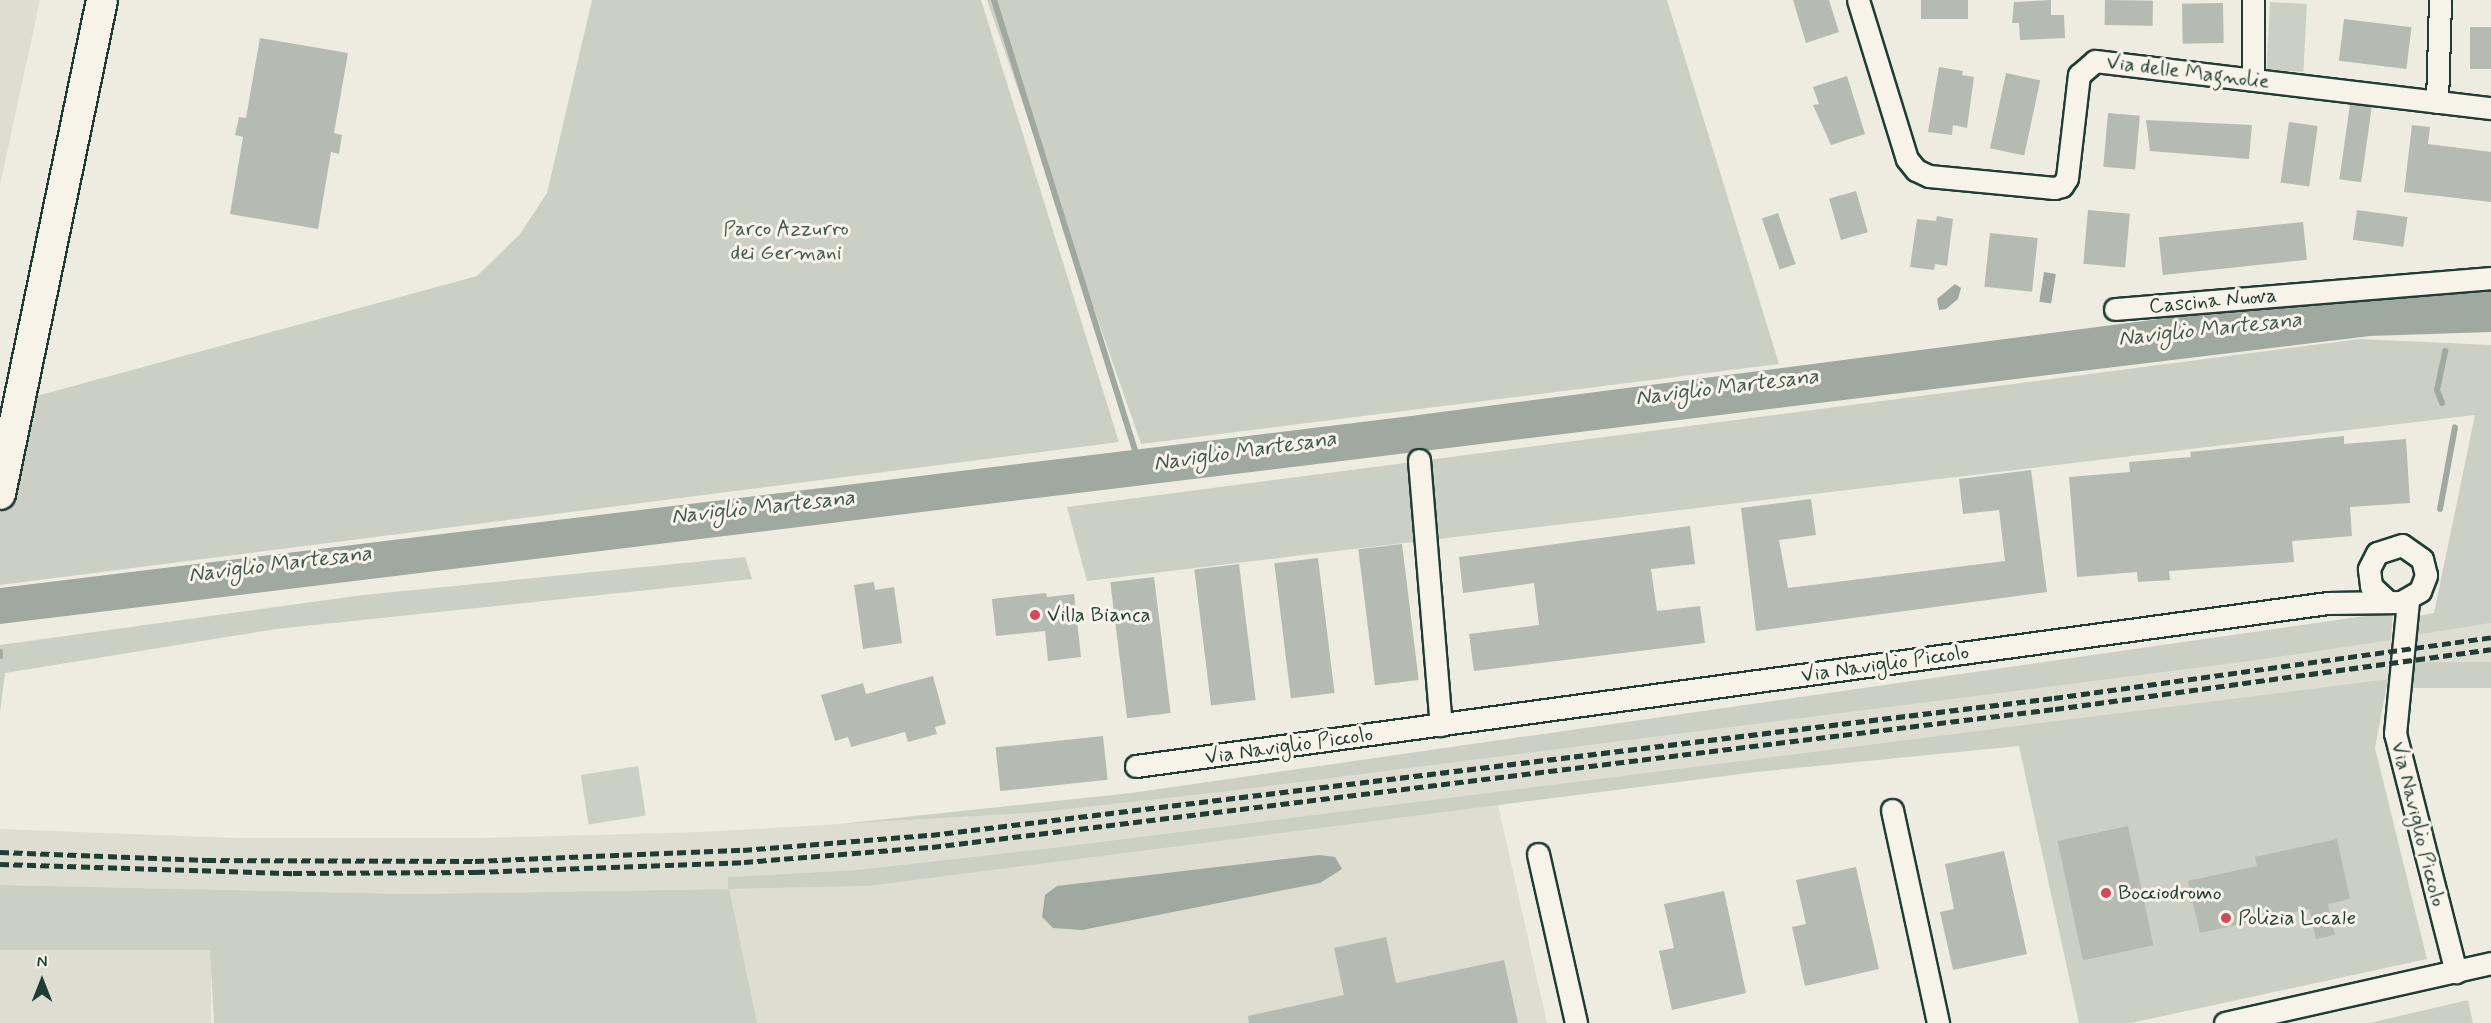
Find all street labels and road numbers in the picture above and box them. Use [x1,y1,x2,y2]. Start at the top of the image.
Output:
street label: Via delle Magnolie [2104,49,2272,95]
street label: Cascina Nuova [2148,283,2278,319]
street label: Via Naviglio Piccolo [1800,640,1970,688]
street label: Via Naviglio Piccolo [1204,722,1374,770]
street label: Via Naviglio Piccolo [2386,740,2450,908]

